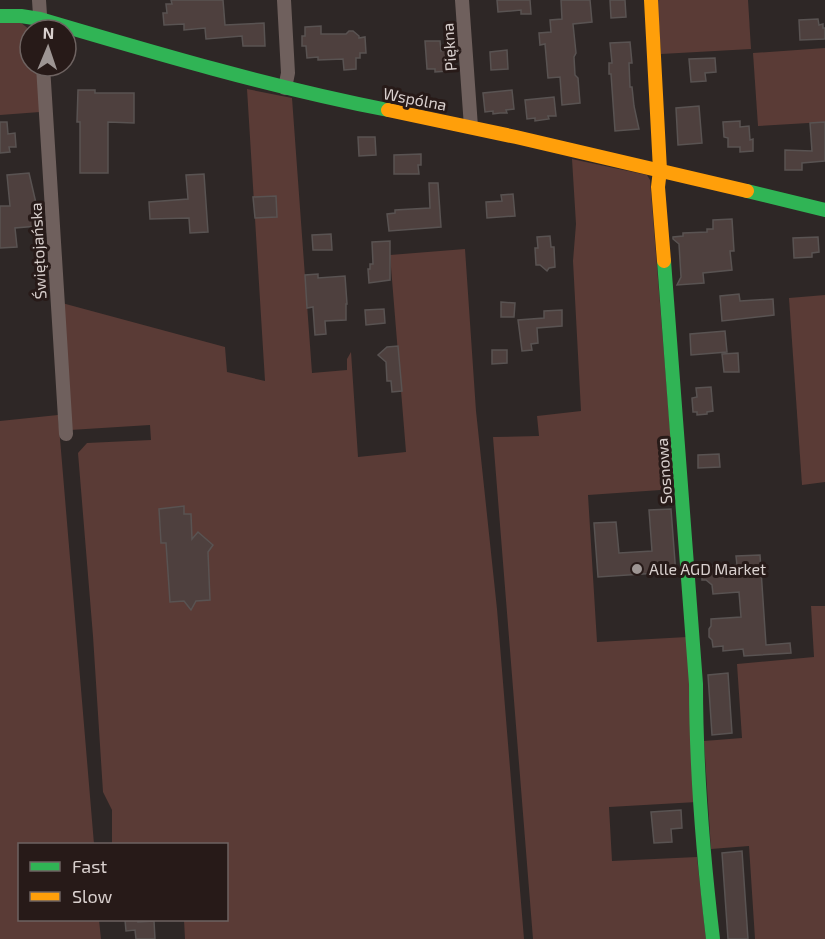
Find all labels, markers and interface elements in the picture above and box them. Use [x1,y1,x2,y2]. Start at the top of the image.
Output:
north arrow [18,18,78,78]
street label: Piękna [437,22,460,72]
text: N [42,23,55,42]
street label: Wspólna [382,83,449,114]
street label: Świętojańska [25,202,51,300]
street label: Sosnowa [652,437,675,505]
place label: Alle AGD Market [649,559,766,578]
marker: Alle AGD Market [630,562,644,576]
legend [18,843,228,921]
text: Fast [72,855,107,877]
text: Slow [72,885,113,907]

